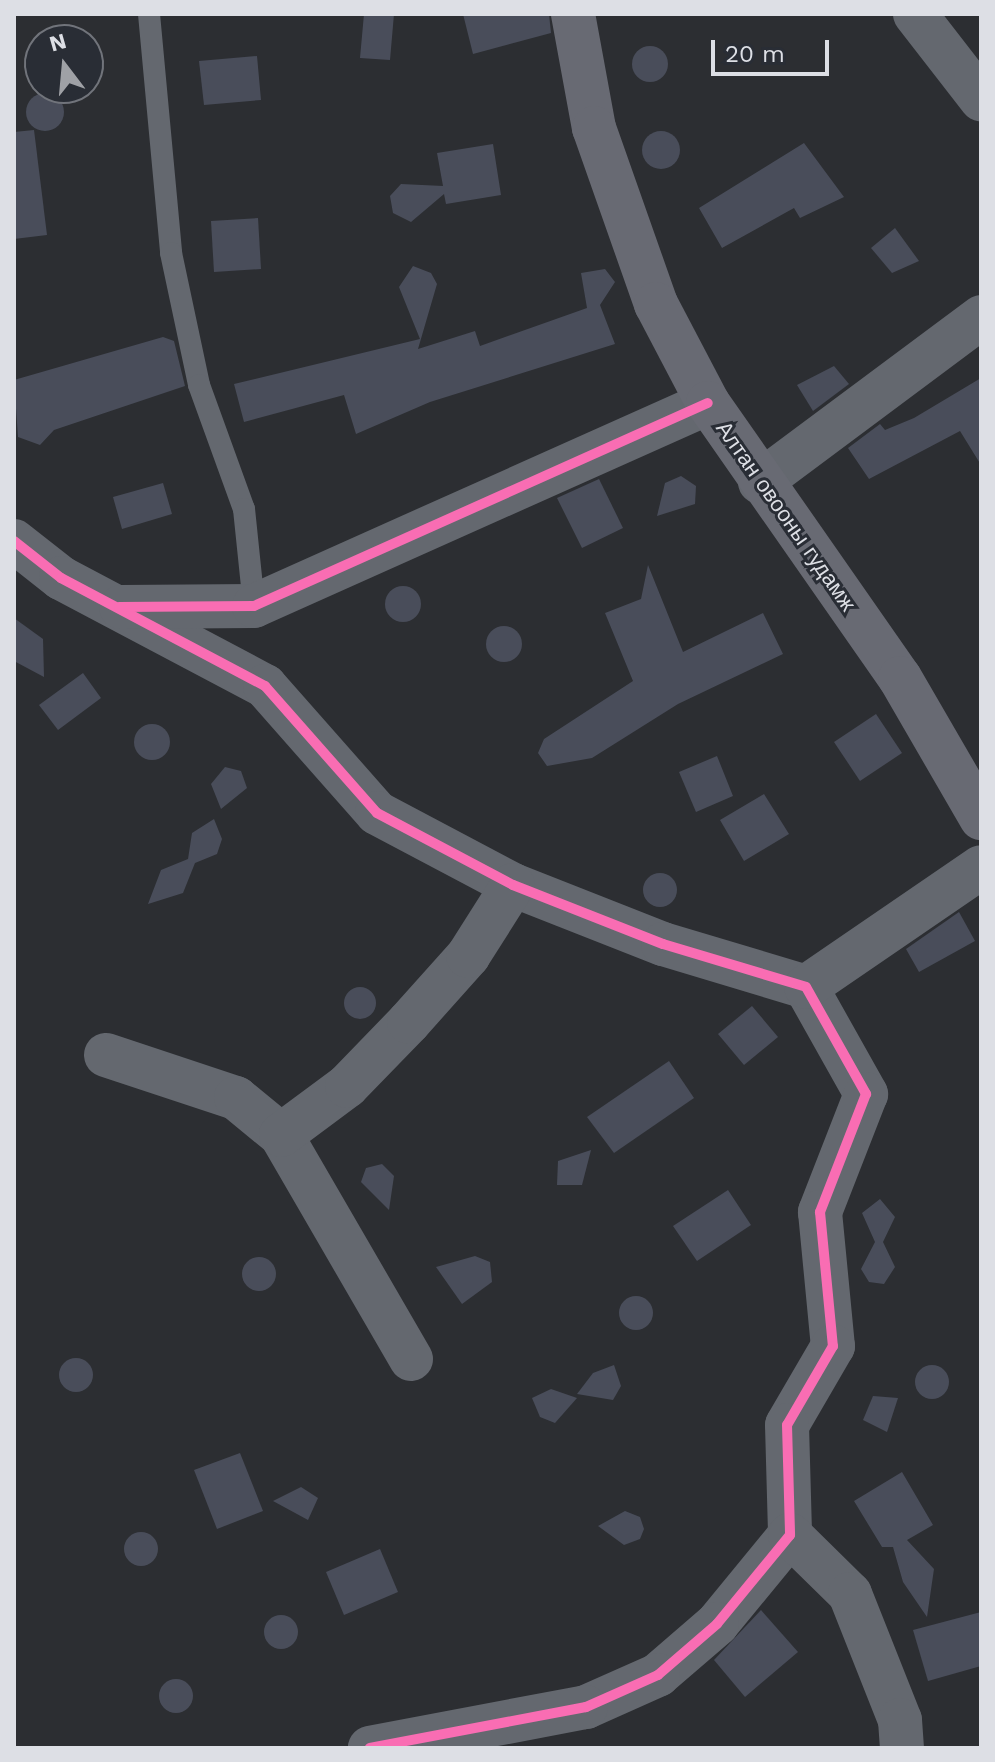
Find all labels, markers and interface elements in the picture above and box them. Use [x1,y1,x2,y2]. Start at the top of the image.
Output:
north arrow [24,24,104,104]
scale bar [715,24,833,74]
text: N [47,28,69,57]
text: 20 m [725,40,785,68]
street label: Алтан овооны гудамж [710,416,862,616]

